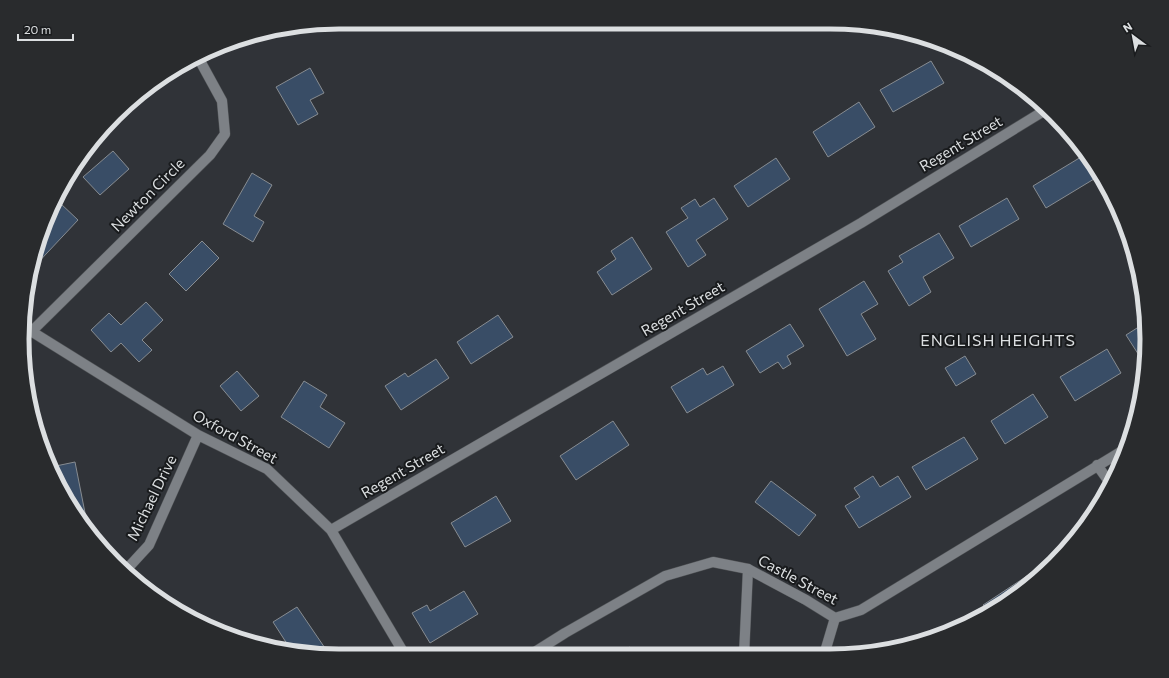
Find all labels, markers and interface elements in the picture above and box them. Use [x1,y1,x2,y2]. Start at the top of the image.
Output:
scale bar [18,16,73,42]
north arrow [1113,16,1153,56]
text: N [1120,19,1134,35]
text: 20 m [24,22,51,36]
street label: Regent Street [916,111,1005,175]
street label: Newton Circle [107,154,188,235]
street label: Regent Street [638,277,727,339]
district label: ENGLISH HEIGHTS [920,330,1076,349]
street label: Oxford Street [190,405,281,467]
street label: Regent Street [358,439,447,501]
street label: Michael Drive [123,452,180,543]
street label: Castle Street [755,551,842,608]

